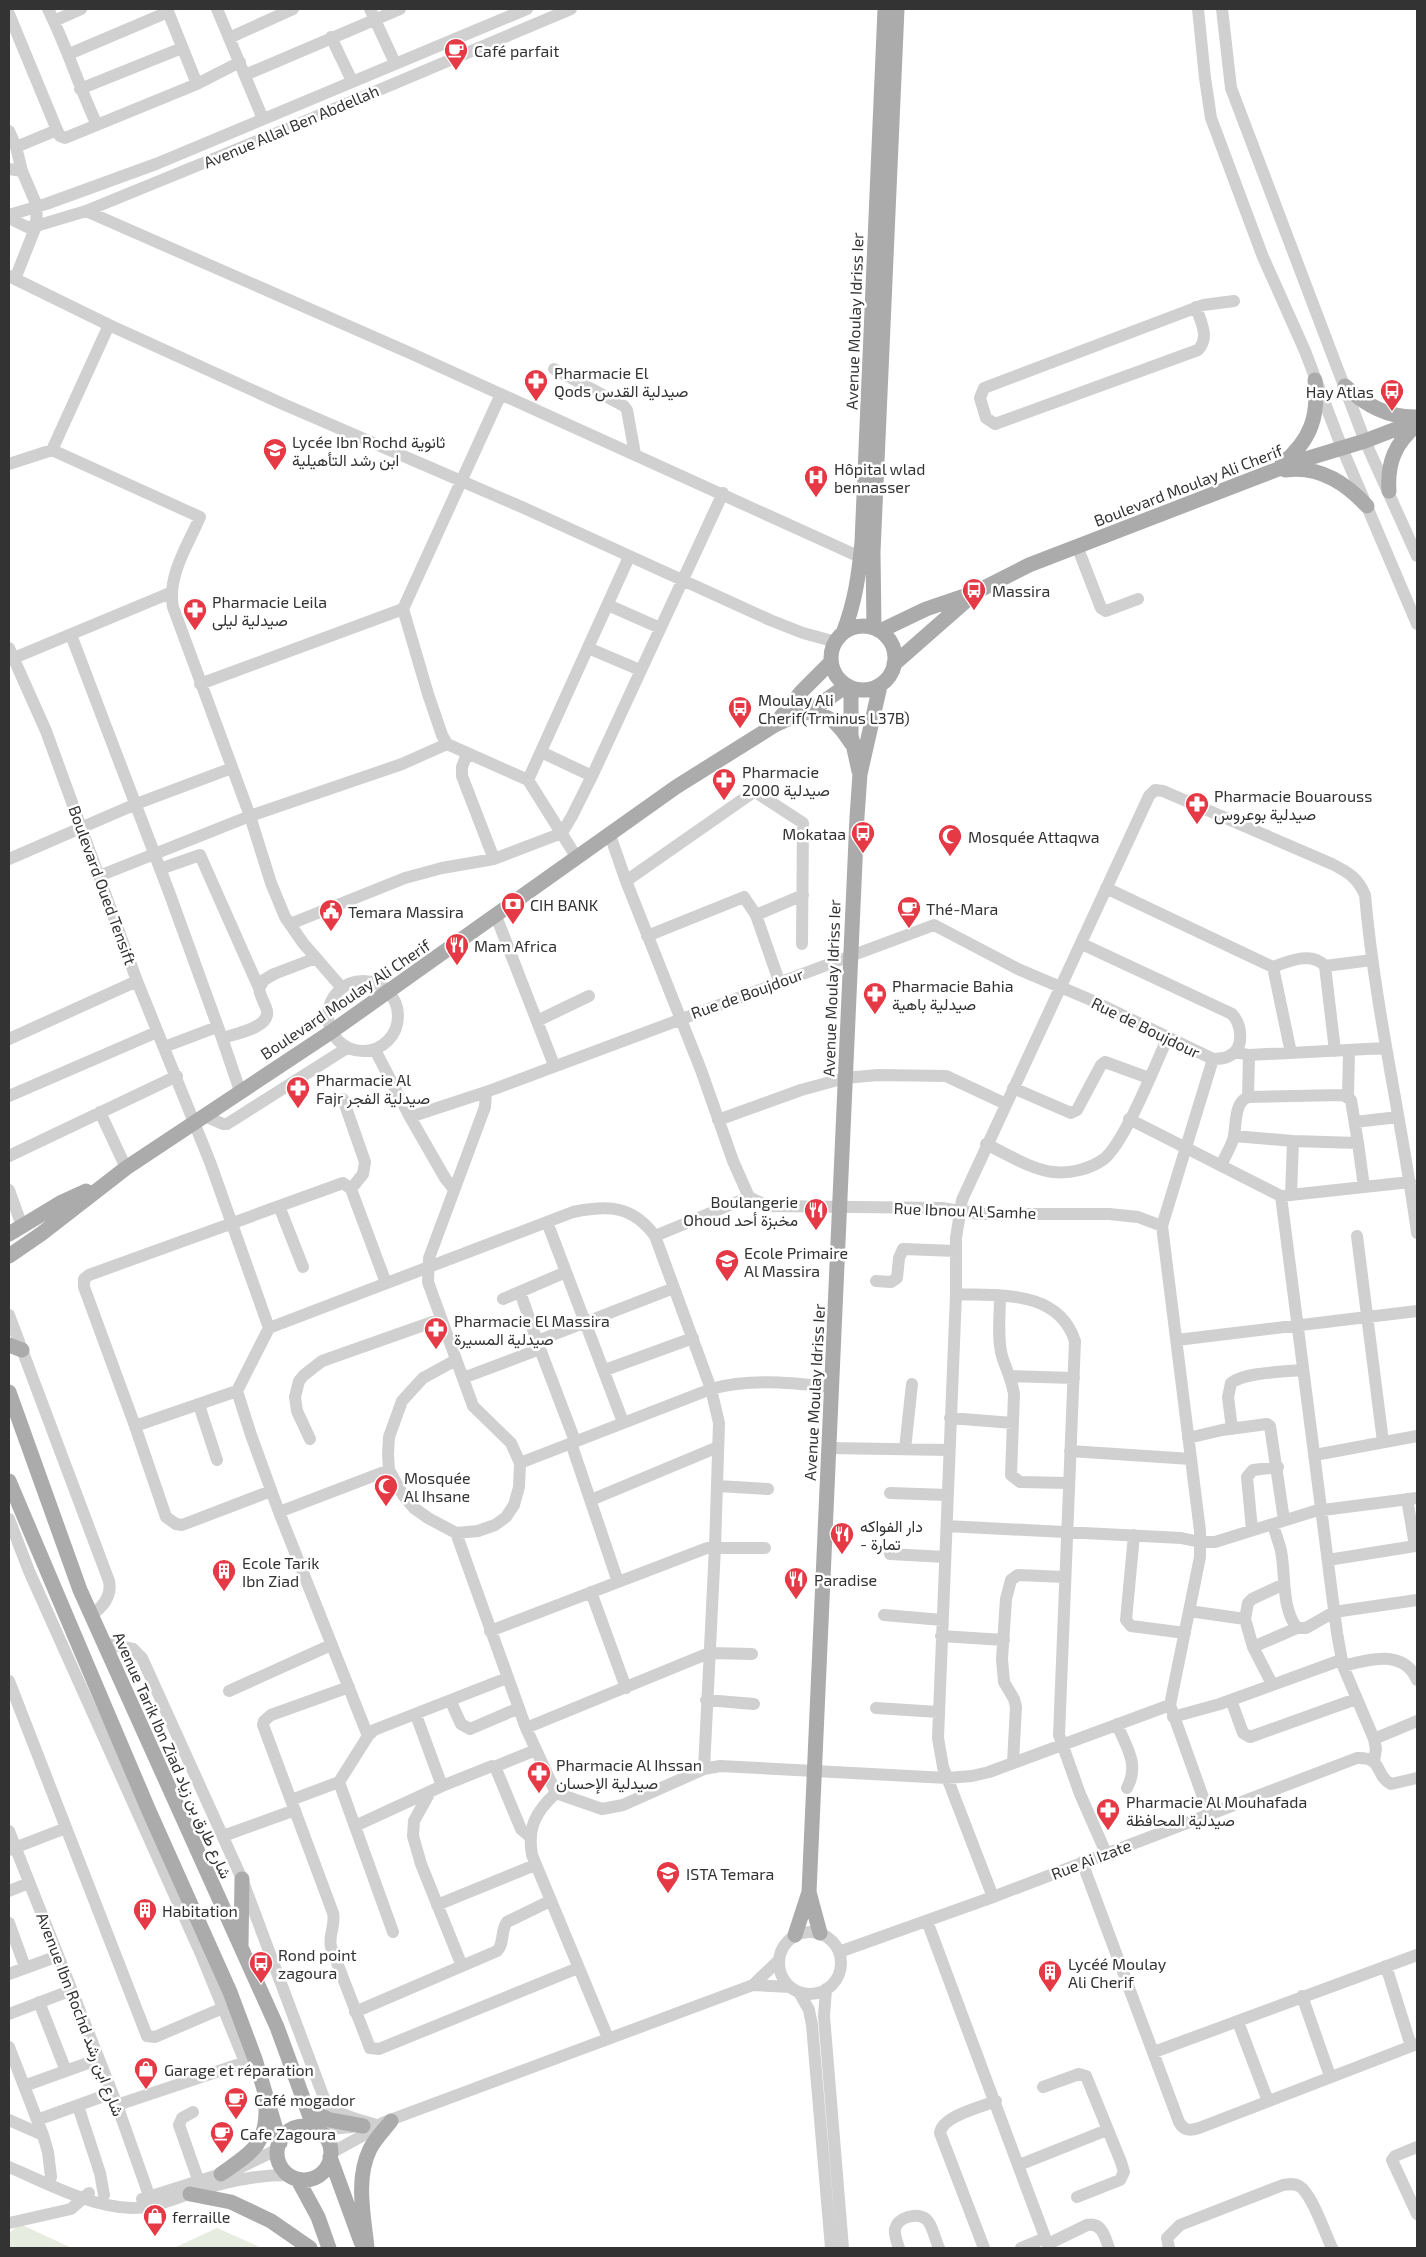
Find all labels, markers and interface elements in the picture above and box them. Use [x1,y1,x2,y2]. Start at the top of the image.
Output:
cafe icon: Café parfait [443,37,469,71]
place label: Café parfait [474,41,559,60]
street label: Avenue Allal Ben Abdellah [201,80,381,172]
street label: Avenue Moulay Idriss Ier [841,231,867,410]
place label: Pharmacie El Qods صيدلية القدس [554,363,688,402]
pharmacy icon: Pharmacie El Qods صيدلية القدس [523,368,549,402]
bus stop icon: Hay Atlas [1379,378,1405,412]
place label: Hay Atlas [1306,382,1374,401]
place label: Lycée Ibn Rochd ثانوية ابن رشد التأهيلية [292,432,445,471]
school or university icon: Lycée Ibn Rochd ثانوية ابن رشد التأهيلية [262,437,288,471]
street label: Boulevard Moulay Ali Cherif [1091,440,1286,530]
place label: Hôpital wlad bennasser [834,459,925,496]
hospital icon: Hôpital wlad bennasser [803,464,829,498]
bus stop icon: Massira [961,577,987,611]
place label: Massira [992,581,1050,600]
place label: Pharmacie Leila صيدلية ليلى [212,592,327,631]
pharmacy icon: Pharmacie Leila صيدلية ليلى [182,597,208,631]
place label: Moulay Ali Cherif(Trminus L37B) [758,690,910,727]
bus stop icon: Moulay Ali Cherif(Trminus L37B) [727,695,753,729]
place label: Pharmacie 2000 صيدلية [742,762,830,800]
pharmacy icon: Pharmacie 2000 صيدلية [711,767,737,801]
place label: Pharmacie Bouarouss صيدلية بوعروس [1214,786,1372,825]
pharmacy icon: Pharmacie Bouarouss صيدلية بوعروس [1184,791,1210,825]
street label: Boulevard Oued Tensift [65,803,141,967]
bus stop icon: Mokataa [850,820,876,854]
mosque icon: Mosquée Attaqwa [937,823,963,857]
place label: Mokataa [782,824,846,843]
place label: Mosquée Attaqwa [968,827,1100,846]
bank icon: CIH BANK [500,891,526,925]
place label: CIH BANK [530,895,599,914]
cafe icon: Thé-Mara [896,895,922,929]
public building icon: Temara Massira [318,898,344,932]
street label: Avenue Moulay Idriss Ier [818,898,844,1077]
place label: Thé-Mara [926,899,998,918]
place label: Temara Massira [348,902,464,921]
restaurant icon: Mam Africa [444,932,470,966]
street label: Boulevard Moulay Ali Cherif [257,935,434,1063]
place label: Mam Africa [474,936,557,955]
street label: Rue de Boujdour [688,964,807,1023]
place label: Pharmacie Bahia صيدلية باهية [892,976,1013,1014]
pharmacy icon: Pharmacie Bahia صيدلية باهية [862,981,888,1015]
street label: Rue de Boujdour [1088,993,1204,1063]
place label: Pharmacie Al Fajr صيدلية الفجر [316,1070,430,1109]
pharmacy icon: Pharmacie Al Fajr صيدلية الفجر [285,1075,311,1109]
place label: Boulangerie Ohoud مخبزة أحد [683,1192,798,1231]
restaurant icon: Boulangerie Ohoud مخبزة أحد [803,1197,829,1231]
street label: Rue Ibnou Al Samhe [893,1198,1037,1222]
place label: Ecole Primaire Al Massira [744,1243,848,1280]
school or university icon: Ecole Primaire Al Massira [714,1248,740,1282]
street label: Avenue Moulay Idriss Ier [800,1302,828,1481]
place label: Pharmacie El Massira صيدلية المسيرة [454,1311,610,1350]
pharmacy icon: Pharmacie El Massira صيدلية المسيرة [423,1316,449,1350]
place label: Mosquée Al Ihsane [404,1468,471,1505]
mosque icon: Mosquée Al Ihsane [373,1473,399,1507]
place label: دار الفواكه - تمارة [860,1516,923,1555]
restaurant icon: دار الفواكه - تمارة [829,1521,855,1555]
place label: Ecole Tarik Ibn Ziad [242,1553,319,1590]
building icon: Ecole Tarik Ibn Ziad [211,1558,237,1592]
restaurant icon: Paradise [783,1566,809,1600]
place label: Paradise [814,1570,877,1589]
street label: Avenue Tarik Ibn Ziad شارع طارق بن زياد [107,1629,236,1883]
place label: Pharmacie Al Ihssan صيدلية الإحسان [556,1755,702,1794]
pharmacy icon: Pharmacie Al Ihssan صيدلية الإحسان [526,1760,552,1794]
place label: Pharmacie Al Mouhafada صيدلية المحافظة [1126,1792,1307,1830]
pharmacy icon: Pharmacie Al Mouhafada صيدلية المحافظة [1095,1797,1121,1831]
street label: Rue Ai Izate [1048,1835,1134,1883]
school or university icon: ISTA Temara [655,1860,681,1894]
place label: ISTA Temara [686,1864,774,1883]
building icon: Habitation [132,1897,158,1931]
place label: Habitation [162,1901,238,1920]
street label: Avenue Ibn Rochd شارع ابن رشد [30,1909,129,2120]
place label: Rond point zagoura [278,1945,357,1982]
bus stop icon: Rond point zagoura [248,1950,274,1984]
place label: Lycéé Moulay Ali Cherif [1068,1954,1167,1991]
building icon: Lycéé Moulay Ali Cherif [1037,1959,1063,1993]
shop icon: Garage et réparation [133,2056,159,2090]
place label: Garage et réparation [164,2060,314,2079]
cafe icon: Café mogador [223,2086,249,2120]
place label: Café mogador [254,2090,356,2109]
cafe icon: Cafe Zagoura [209,2120,235,2154]
place label: Cafe Zagoura [240,2124,336,2143]
shop icon: ferraille [142,2203,168,2237]
place label: ferraille [172,2207,230,2226]

